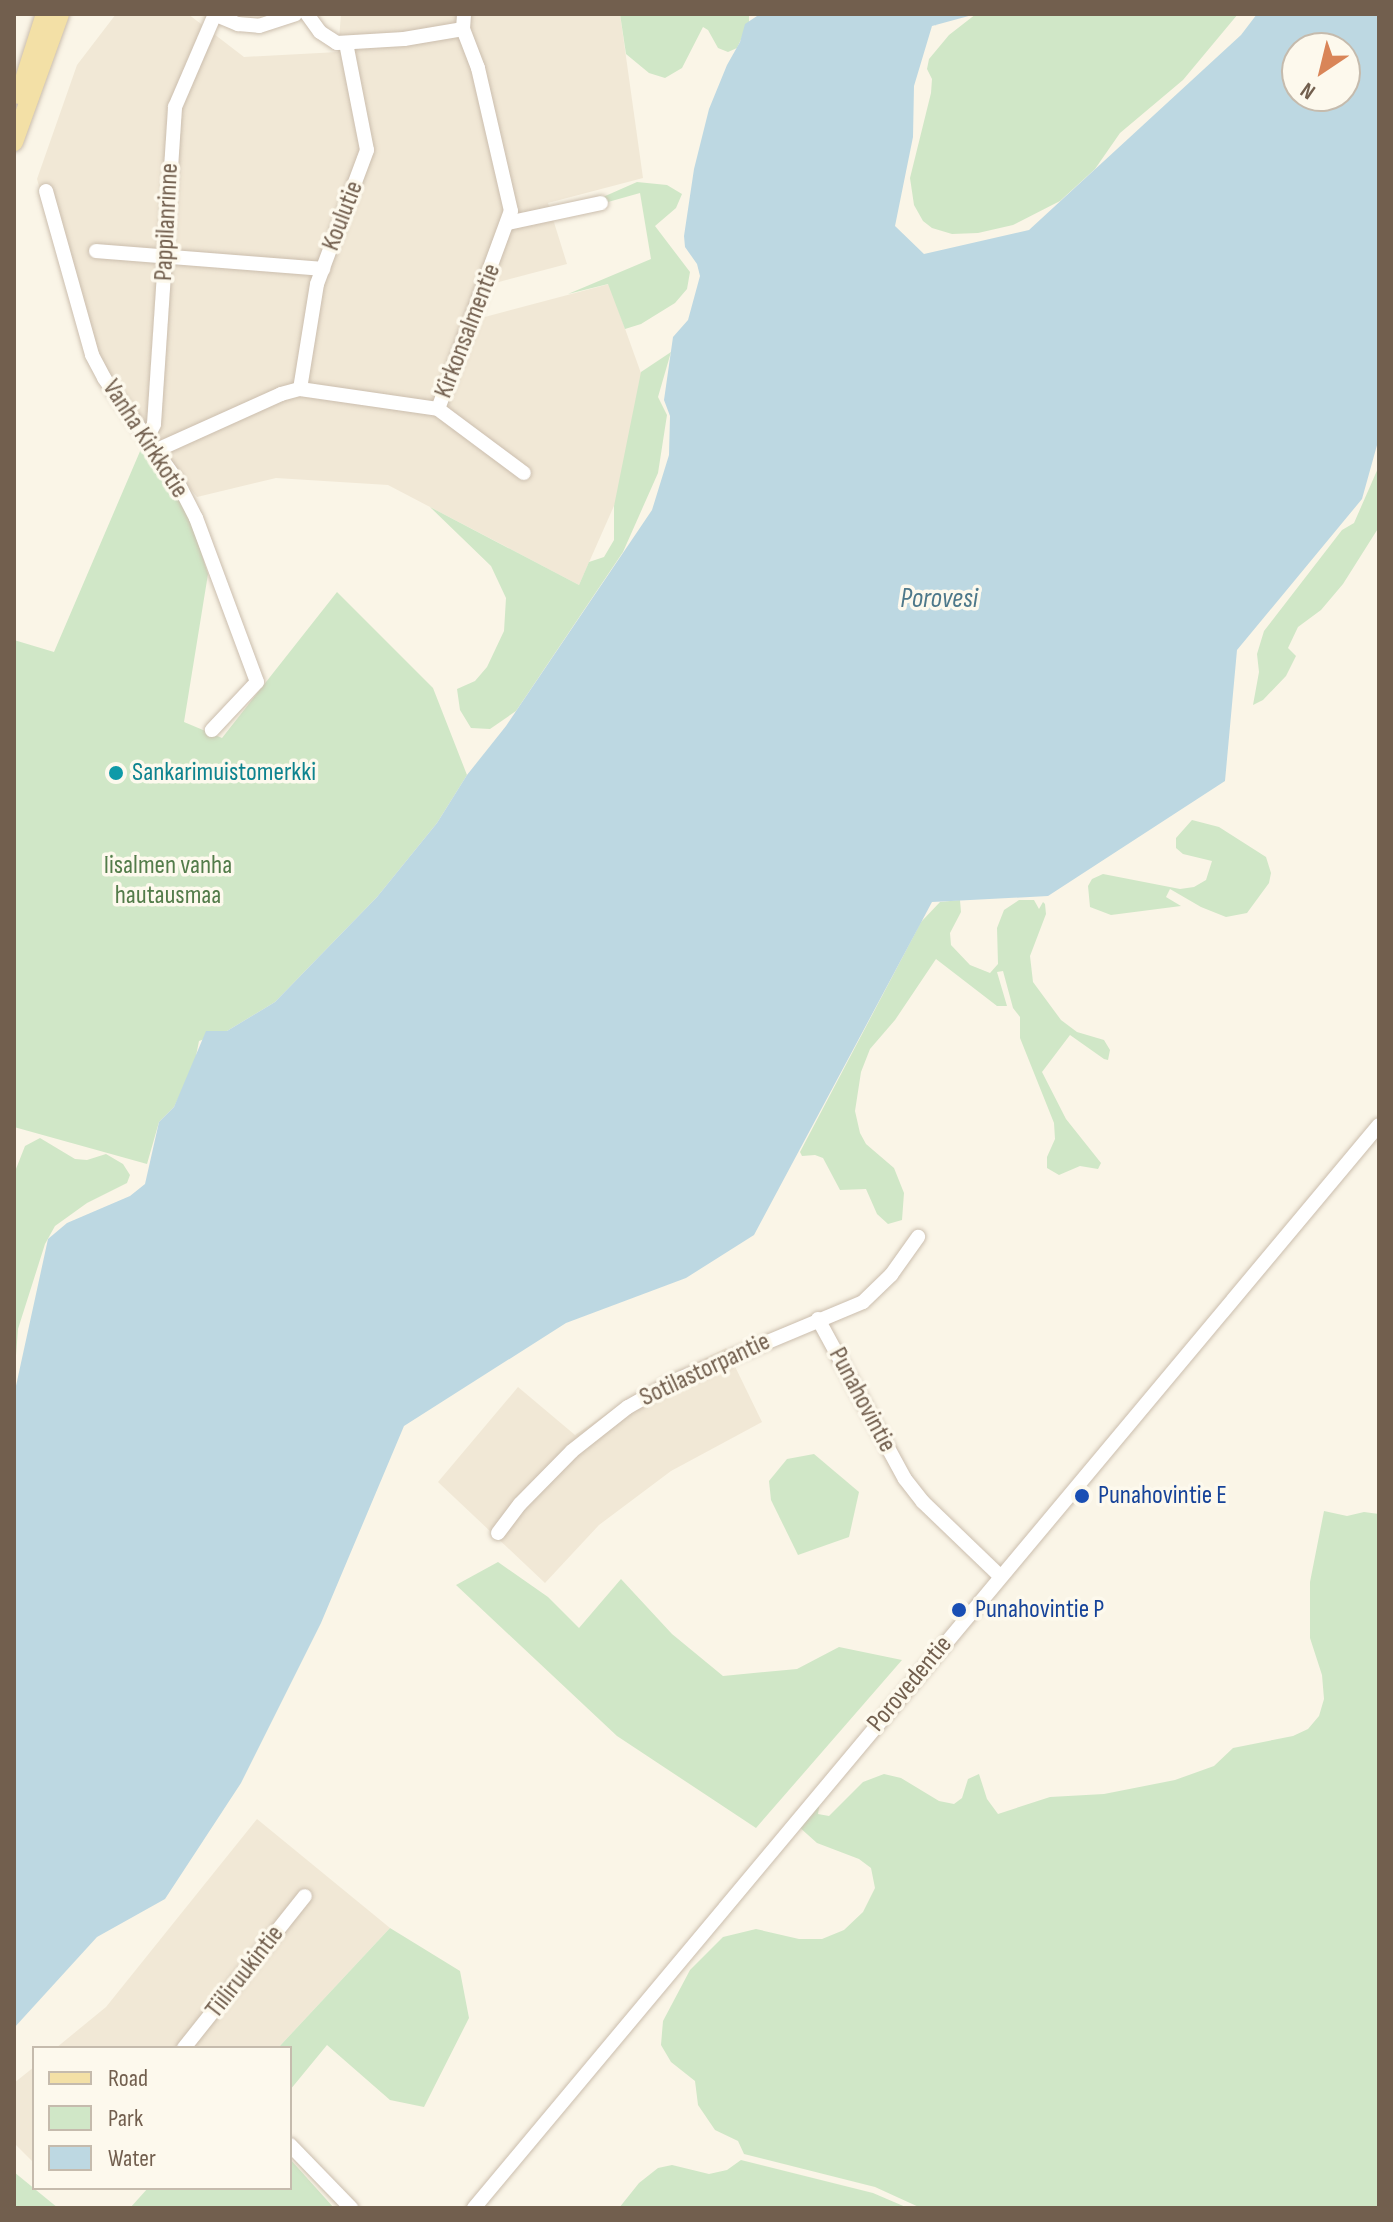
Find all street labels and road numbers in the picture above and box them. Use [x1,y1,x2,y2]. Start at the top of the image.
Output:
street label: Pappilanrinne [148,162,186,282]
street label: Koulutie [316,177,370,255]
street label: Kirkonsalmentie [428,259,508,403]
street label: Vanha Kirkkotie [95,374,195,504]
street label: Sotilastorpantie [635,1326,775,1414]
street label: Punahovintie [821,1342,903,1458]
street label: Porovedentie [861,1630,959,1738]
street label: Tiiliruukintie [199,1919,291,2025]

